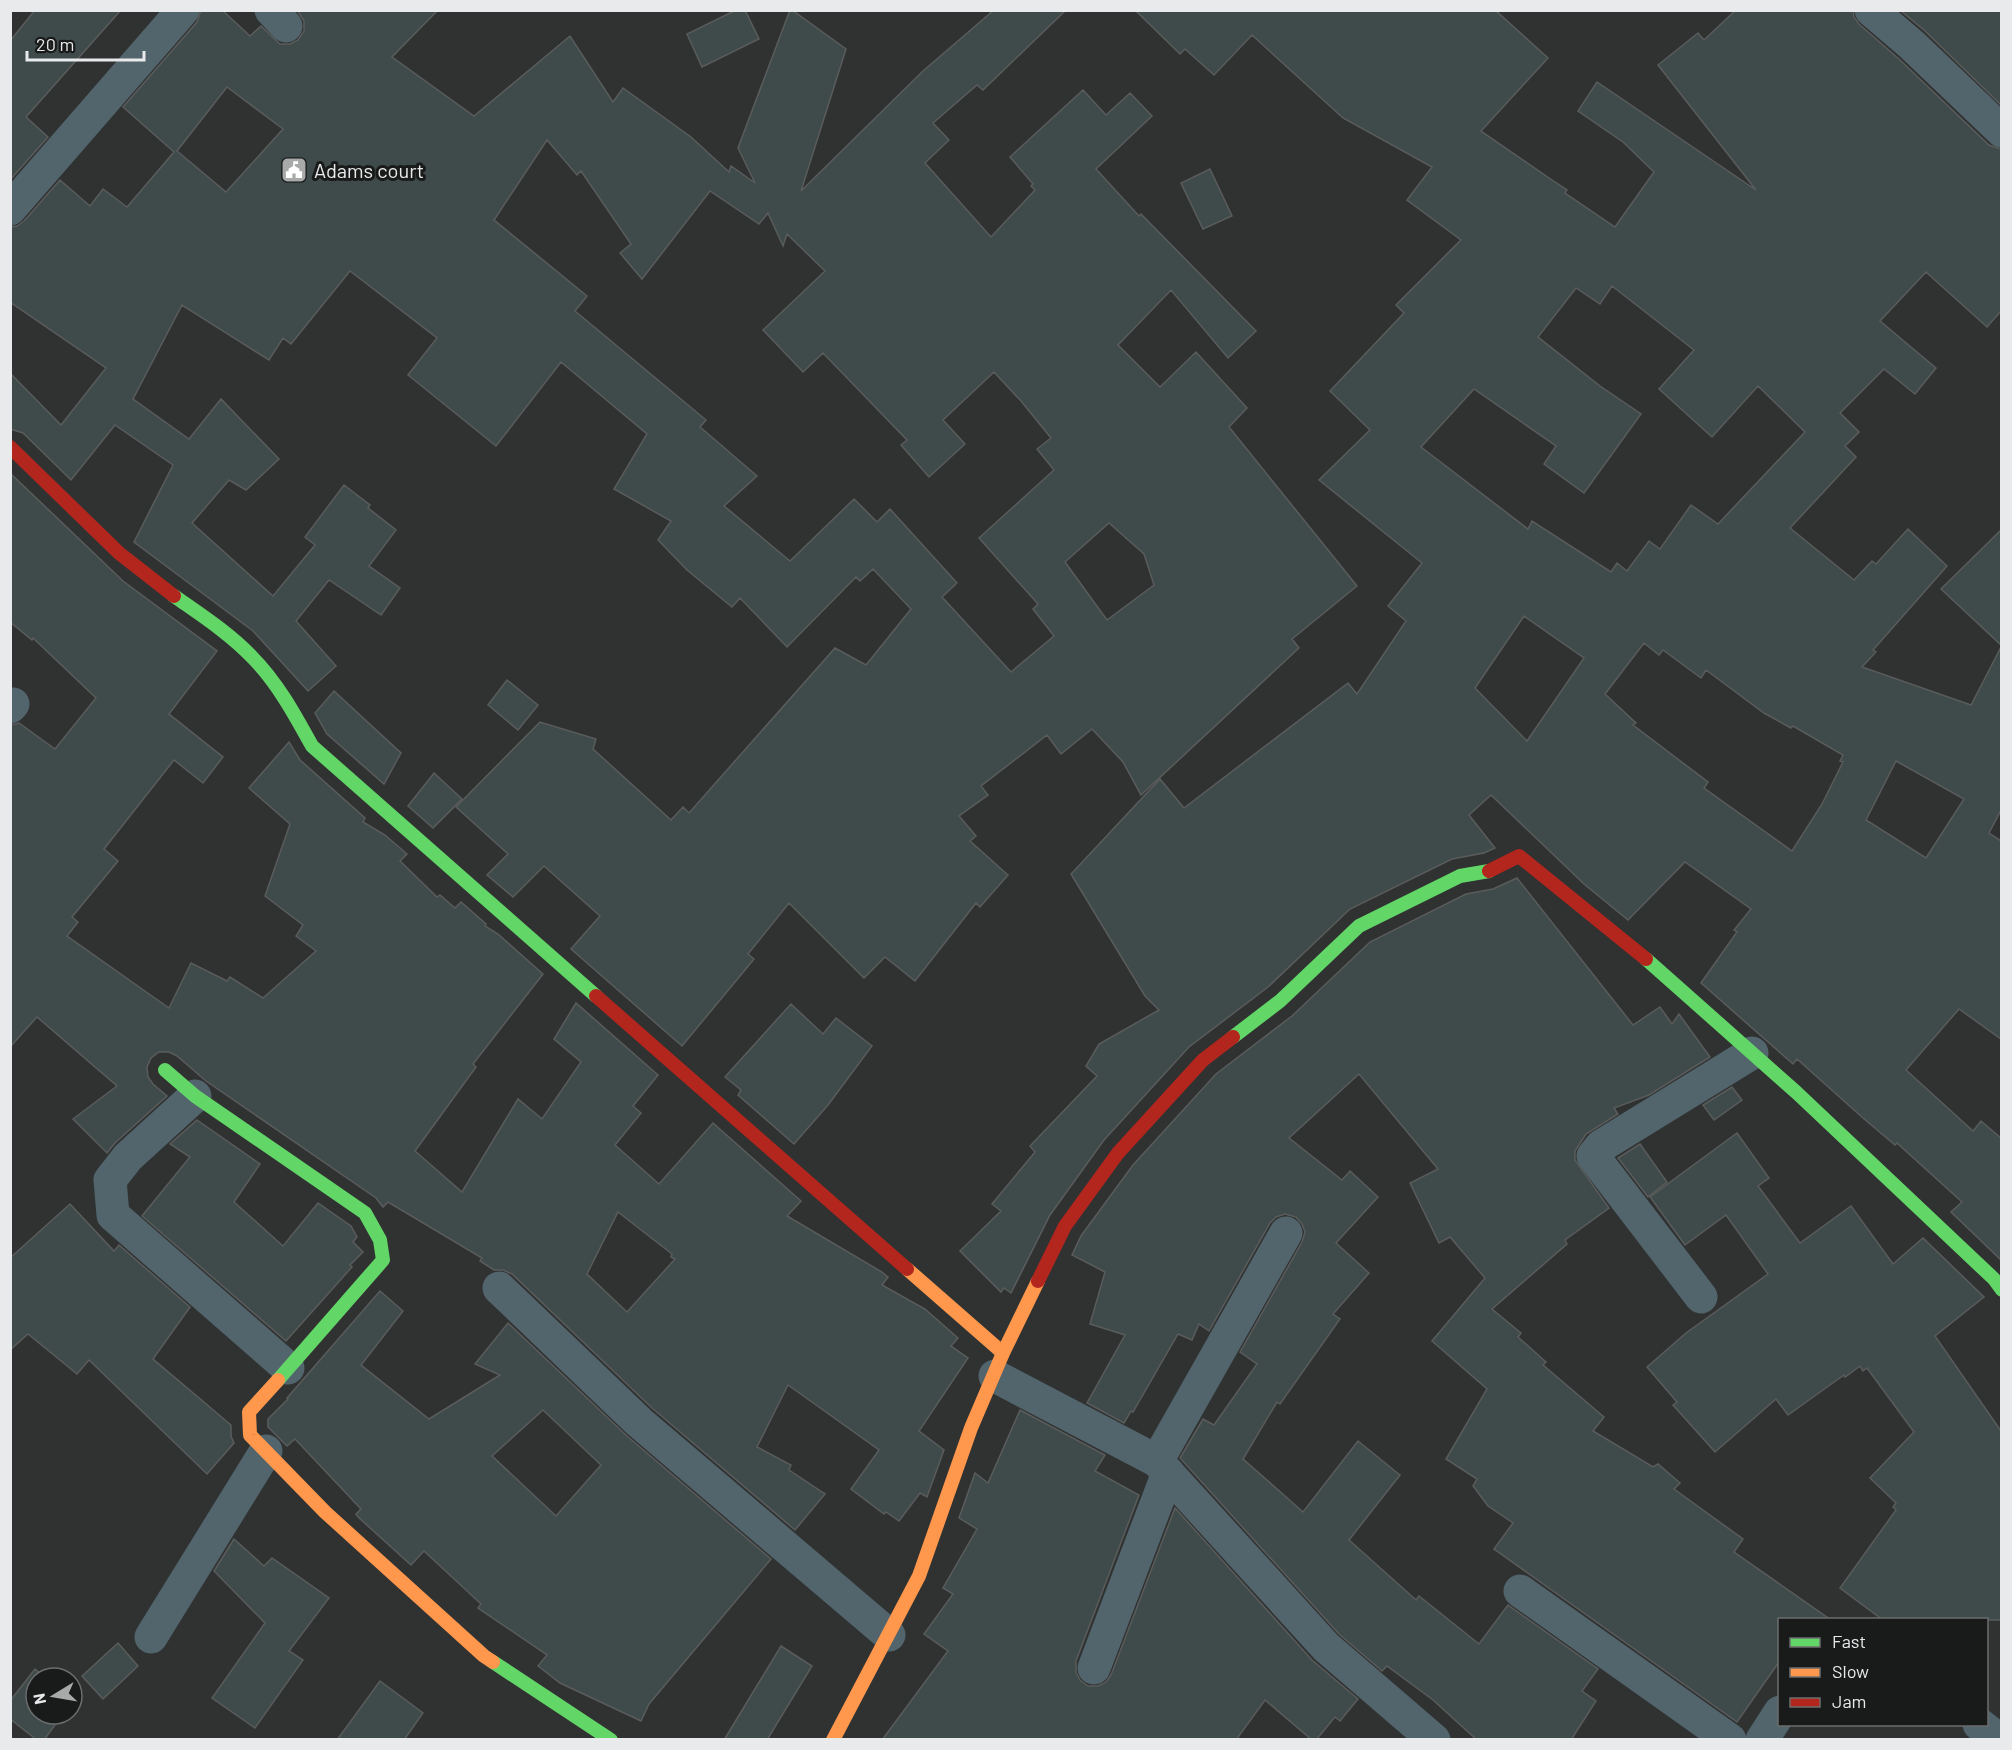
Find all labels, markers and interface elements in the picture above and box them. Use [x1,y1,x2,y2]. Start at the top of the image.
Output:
scale bar [27,24,144,62]
text: 20 m [36,33,74,55]
public building icon: Adams court [279,155,309,185]
place label: Adams court [314,158,424,182]
legend [1778,1618,1988,1726]
text: Fast [1832,1630,1866,1652]
text: Slow [1832,1660,1869,1682]
north arrow [24,1666,84,1726]
text: Jam [1832,1690,1866,1712]
text: N [28,1692,49,1706]

